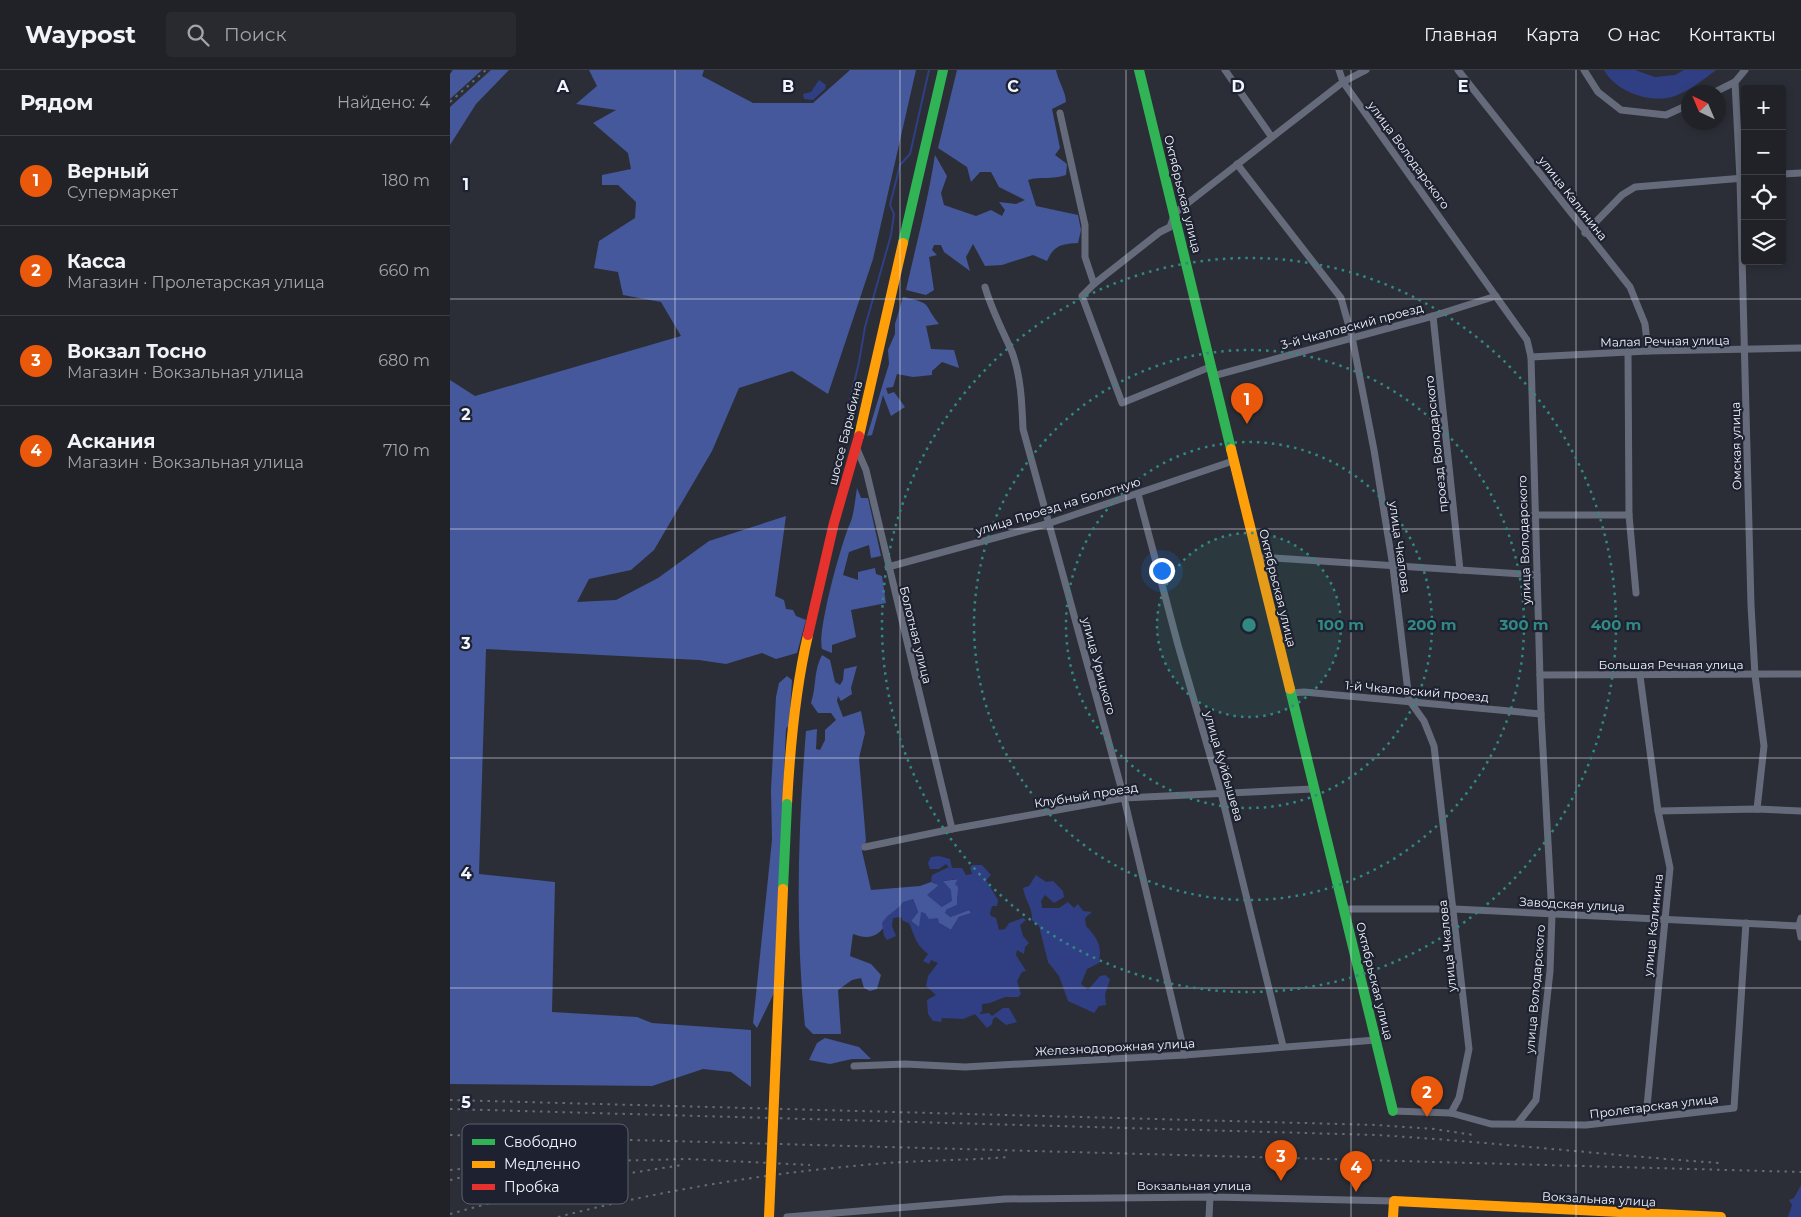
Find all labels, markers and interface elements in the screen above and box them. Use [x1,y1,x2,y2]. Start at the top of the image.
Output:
search box [166,12,516,57]
text: Waypost [25,20,136,49]
icon: search [184,21,212,49]
text: Поиск [224,23,287,46]
text: Главная [1424,24,1498,46]
text: Карта [1526,24,1580,46]
text: О нас [1608,24,1660,46]
text: Контакты [1688,24,1776,46]
text: A [556,77,570,96]
text: B [782,77,794,96]
text: C [1007,77,1019,96]
text: D [1231,77,1245,96]
text: E [1458,77,1468,96]
north arrow [1681,85,1726,130]
map controls [1741,85,1786,265]
button: + [1741,85,1786,130]
text: Рядом [20,90,93,115]
text: Найдено: 4 [337,93,430,112]
street label: улица Володарского [1364,97,1453,212]
button: − [1741,130,1786,175]
street label: Октябрьская улица [1161,133,1205,255]
street label: улица Калинина [1535,152,1611,243]
text: Верный [67,160,150,183]
text: 1 [33,171,39,190]
text: 180 m [382,171,430,190]
text: 1 [463,175,469,194]
button: locate [1741,175,1786,220]
text: Супермаркет [67,183,178,202]
button: layers [1741,220,1786,265]
text: Касса [67,250,126,273]
text: 2 [31,261,41,280]
text: 660 m [379,261,430,280]
text: Магазин · Пролетарская улица [67,273,325,292]
street label: 3-й Чкаловский проезд [1279,300,1425,352]
street label: Малая Речная улица [1600,332,1730,350]
text: Вокзал Тосно [67,340,206,363]
text: 3 [31,351,41,370]
text: 680 m [378,351,430,370]
text: Магазин · Вокзальная улица [67,363,304,382]
street label: проезд Володарского [1421,374,1451,513]
street label: шоссе Барыбина [825,379,865,487]
pin: 1 [1231,383,1263,424]
street label: Омская улица [1728,402,1744,490]
text: 2 [461,405,471,424]
text: Аскания [67,430,155,453]
text: 4 [30,441,42,460]
text: 710 m [383,441,430,460]
text: Магазин · Вокзальная улица [67,453,304,472]
street label: улица Проезд на Болотную [973,474,1142,539]
street label: улица Володарского [1514,475,1534,606]
street label: улица Чкалова [1386,499,1414,594]
street label: Октябрьская улица [1256,527,1300,649]
your location [1149,558,1175,584]
street label: Болотная улица [897,585,935,685]
street label: улица Урицкого [1078,615,1119,717]
text: 100 m [1318,615,1364,634]
text: 200 m [1407,615,1457,634]
text: 300 m [1498,615,1549,634]
text: 400 m [1591,615,1641,634]
centre of rings [1240,616,1258,634]
text: 3 [460,634,471,653]
street label: Большая Речная улица [1598,657,1744,672]
street label: 1-й Чкаловский проезд [1345,677,1490,705]
street label: улица Куйбышева [1201,708,1247,823]
street label: Клубный проезд [1033,779,1139,811]
text: 4 [460,864,472,883]
street label: улица Калинина [1640,873,1666,978]
street label: Заводская улица [1519,894,1625,914]
street label: улица Чкалова [1435,899,1459,994]
street label: Октябрьская улица [1353,920,1397,1042]
street label: улица Володарского [1522,923,1548,1055]
street label: Железнодорожная улица [1035,1035,1195,1059]
pin: 2 [1411,1076,1443,1117]
street label: Пролетарская улица [1589,1091,1719,1121]
text: 5 [461,1093,471,1112]
legend [462,1124,628,1204]
text: Свободно [504,1133,577,1151]
pin: 3 [1265,1140,1297,1181]
pin: 4 [1340,1151,1372,1192]
text: Медленно [504,1155,580,1173]
text: Пробка [504,1178,559,1196]
street label: Вокзальная улица [1137,1178,1251,1193]
street label: Вокзальная улица [1542,1189,1656,1209]

